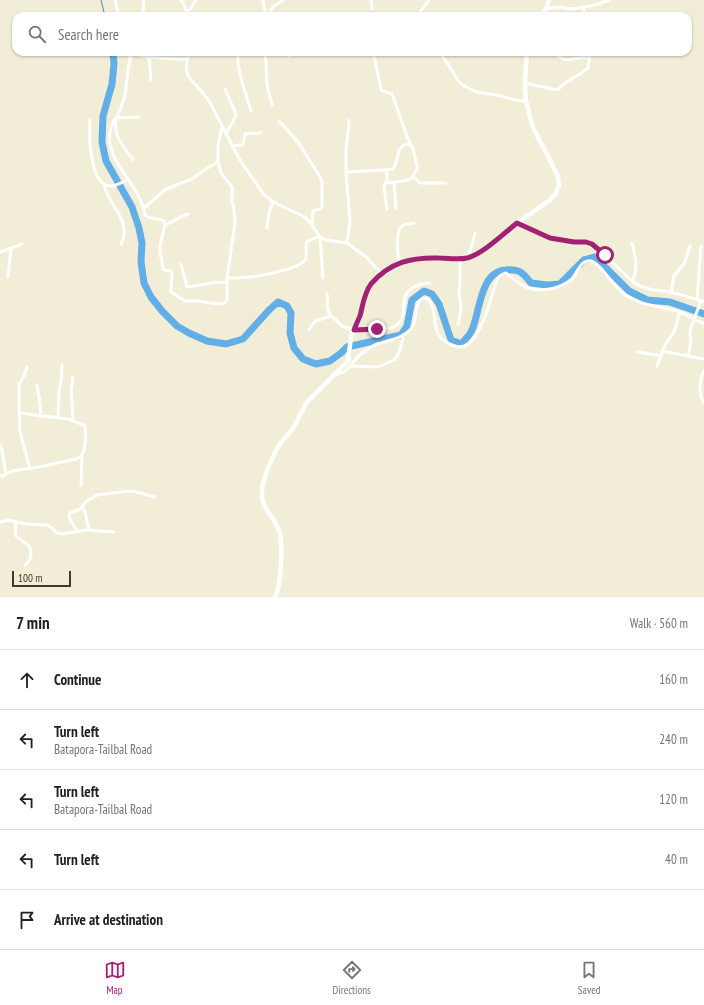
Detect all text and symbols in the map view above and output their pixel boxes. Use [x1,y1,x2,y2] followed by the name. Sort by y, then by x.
[12,12,692,56] search box
[26,23,48,45] icon: search
[58,25,119,44] text: Search here
[596,246,614,264] route start
[368,320,386,338] route end
[12,569,71,588] scale bar
[18,571,42,585] text: 100 m
[16,612,50,634] text: 7 min
[630,615,688,632] text: Walk · 560 m
[16,669,38,691] icon: ahead
[54,670,101,689] text: Continue
[659,671,688,688] text: 160 m
[54,722,99,741] text: Turn left
[16,729,38,751] icon: left
[659,731,688,748] text: 240 m
[54,741,152,758] text: Batapora-Tailbal Road
[54,782,99,801] text: Turn left
[16,789,38,811] icon: left
[659,791,688,808] text: 120 m
[54,801,152,818] text: Batapora-Tailbal Road
[16,849,38,871] icon: left
[54,850,99,869] text: Turn left
[665,851,688,868] text: 40 m
[16,909,38,931] icon: arrive
[54,910,163,929] text: Arrive at destination
[104,959,126,997] tab: Map
[333,959,371,997] tab: Directions
[578,959,600,997] tab: Saved

